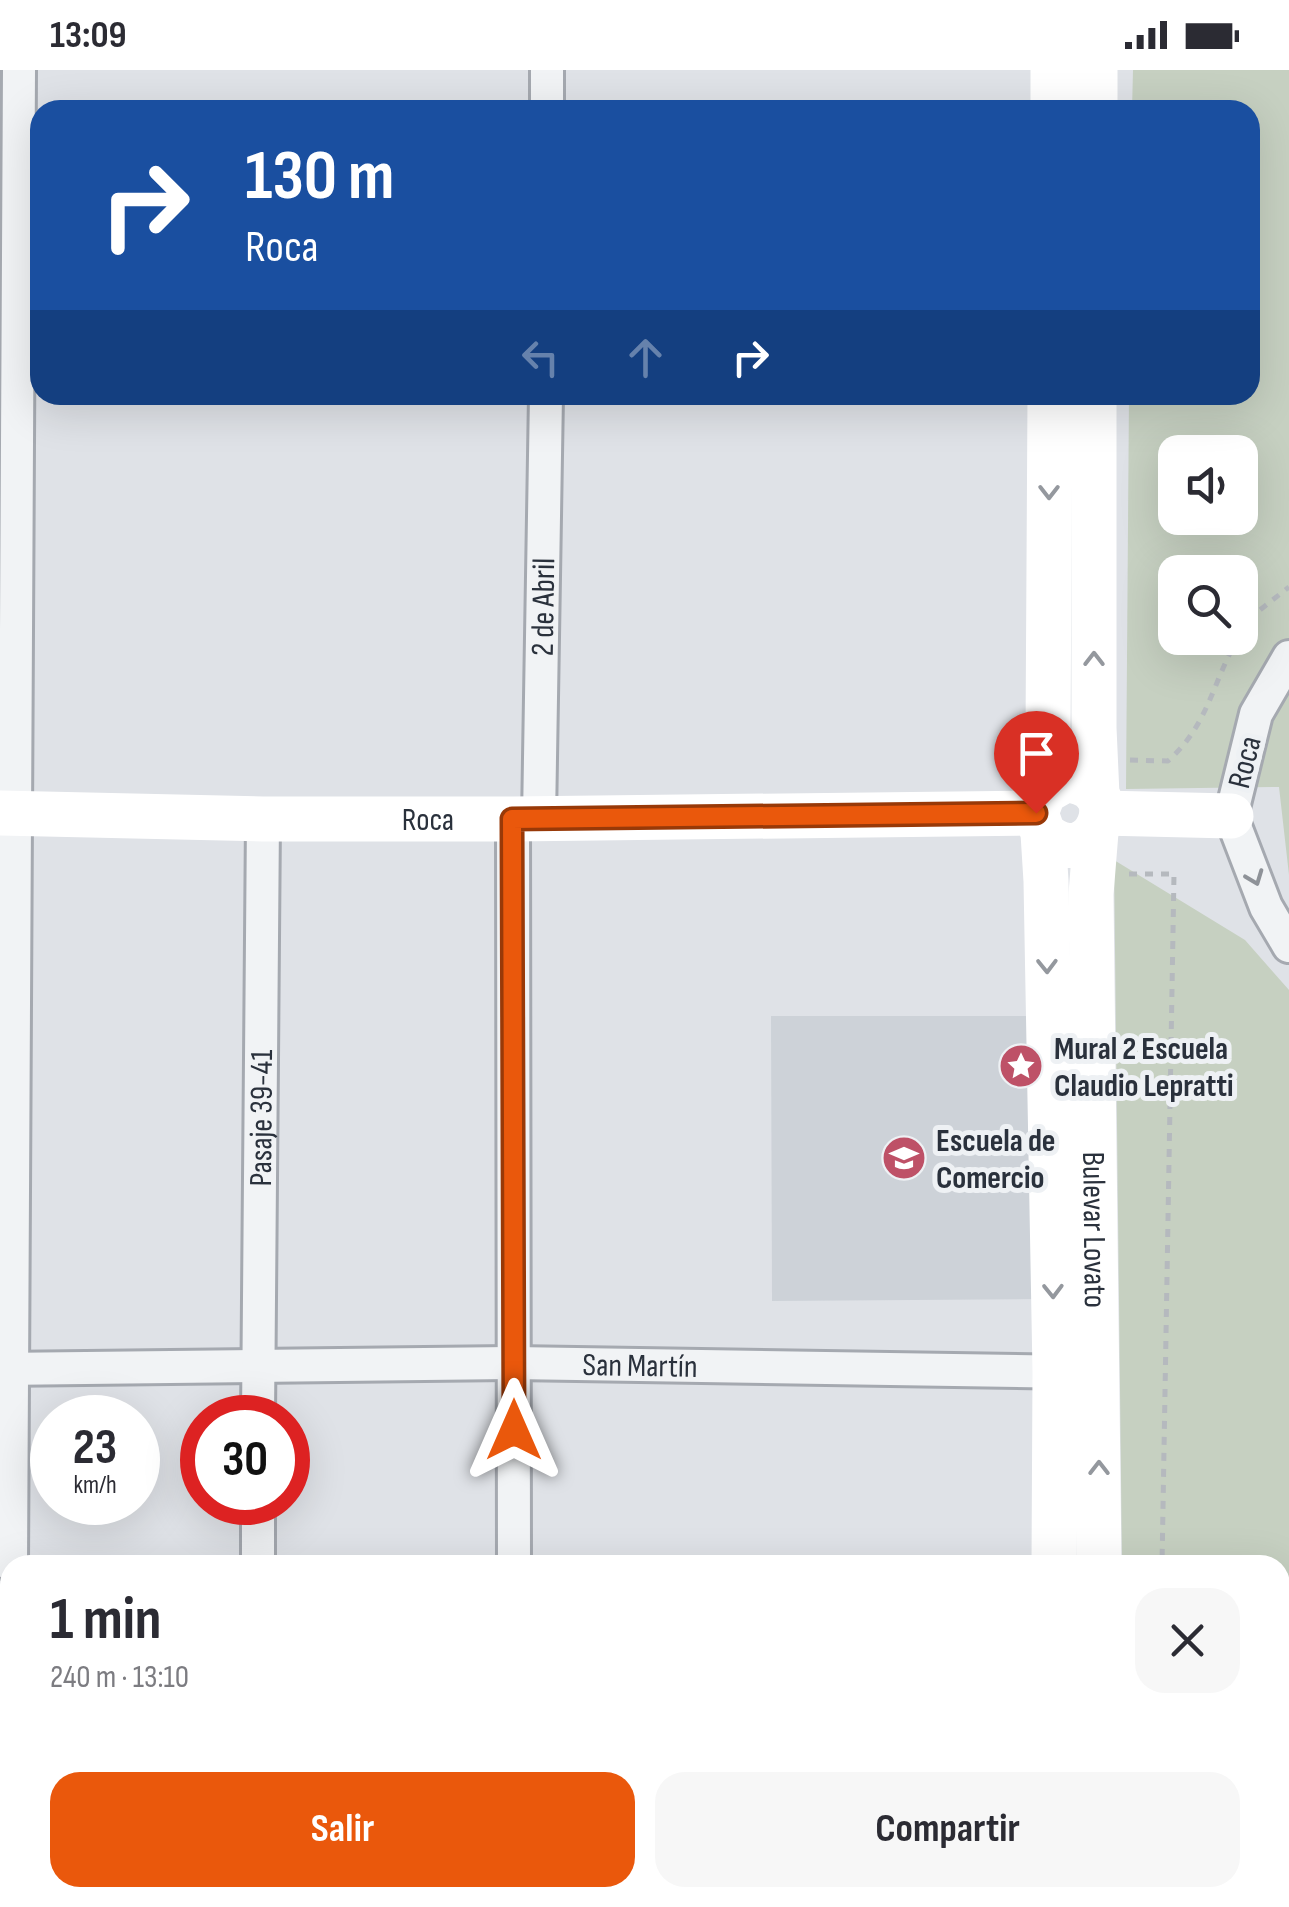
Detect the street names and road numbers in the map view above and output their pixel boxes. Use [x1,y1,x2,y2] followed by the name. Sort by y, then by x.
[524,558,564,656] street label: 2 de Abril
[1220,732,1271,792] street label: Roca
[402,801,454,840] street label: Roca
[242,1049,282,1187] street label: Pasaje 39-41
[1073,1151,1114,1308] street label: Bulevar Lovato
[582,1346,698,1387] street label: San Martín

